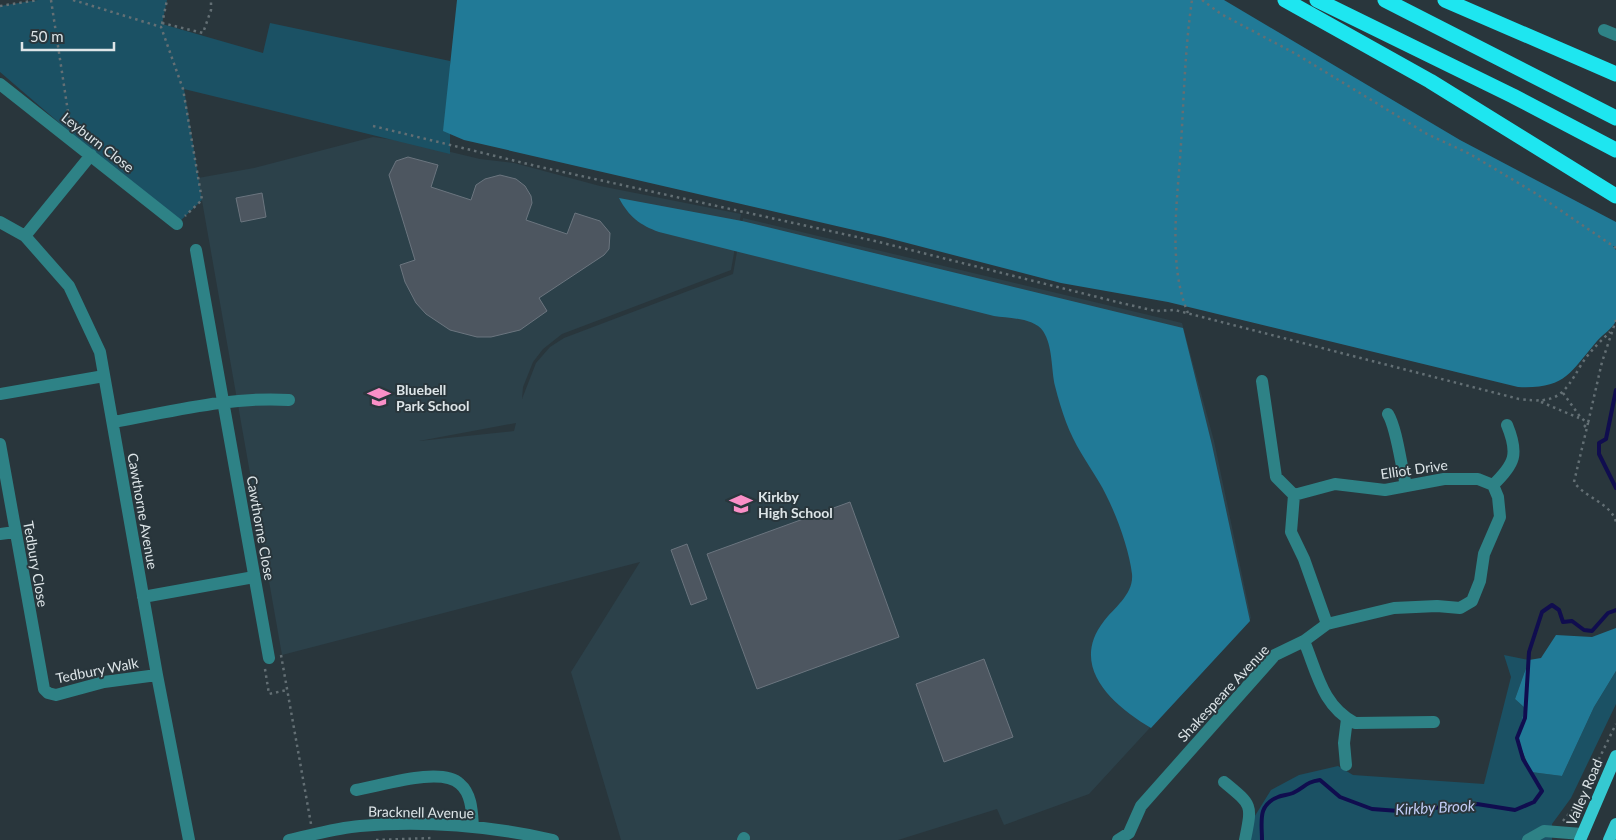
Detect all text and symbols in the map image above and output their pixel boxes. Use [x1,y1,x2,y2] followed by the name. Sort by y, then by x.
[22,20,115,52] scale bar
[30,27,64,45] text: 50 m
[58,108,138,176] street label: Leyburn Close
[396,381,470,414] place label: Bluebell Park School
[366,384,392,410] school or university icon: Bluebell Park School
[124,452,162,570] street label: Cawthorne Avenue
[1379,456,1449,482] street label: Elliot Drive
[243,474,279,582] street label: Cawthorne Close
[758,488,833,521] place label: Kirkby High School
[728,491,754,517] school or university icon: Kirkby High School
[20,520,52,608] street label: Tedbury Close
[1174,641,1272,745] street label: Shakespeare Avenue
[54,653,141,686] street label: Tedbury Walk
[1562,756,1606,828] street label: Valley Road
[1395,796,1476,818] water label: Kirkby Brook
[368,803,474,821] street label: Bracknell Avenue

